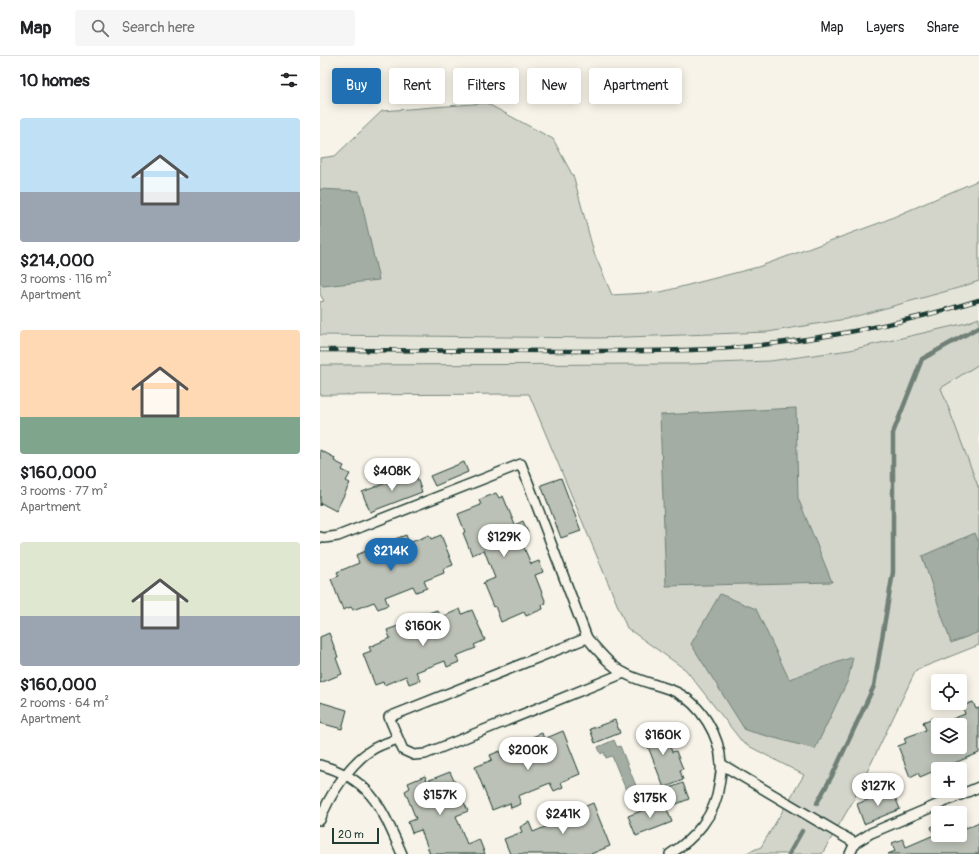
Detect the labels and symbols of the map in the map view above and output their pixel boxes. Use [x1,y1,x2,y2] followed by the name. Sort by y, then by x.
[364,458,420,492] pin: $408K
[476,524,532,558] pin: $129K
[363,538,419,572] pin: $214K
[395,613,451,647] pin: $160K
[635,722,691,756] pin: $160K
[500,737,556,771] pin: $200K
[850,773,906,807] pin: $127K
[412,782,468,816] pin: $157K
[622,785,678,819] pin: $175K
[535,801,591,835] pin: $241K
[332,826,379,845] scale bar

